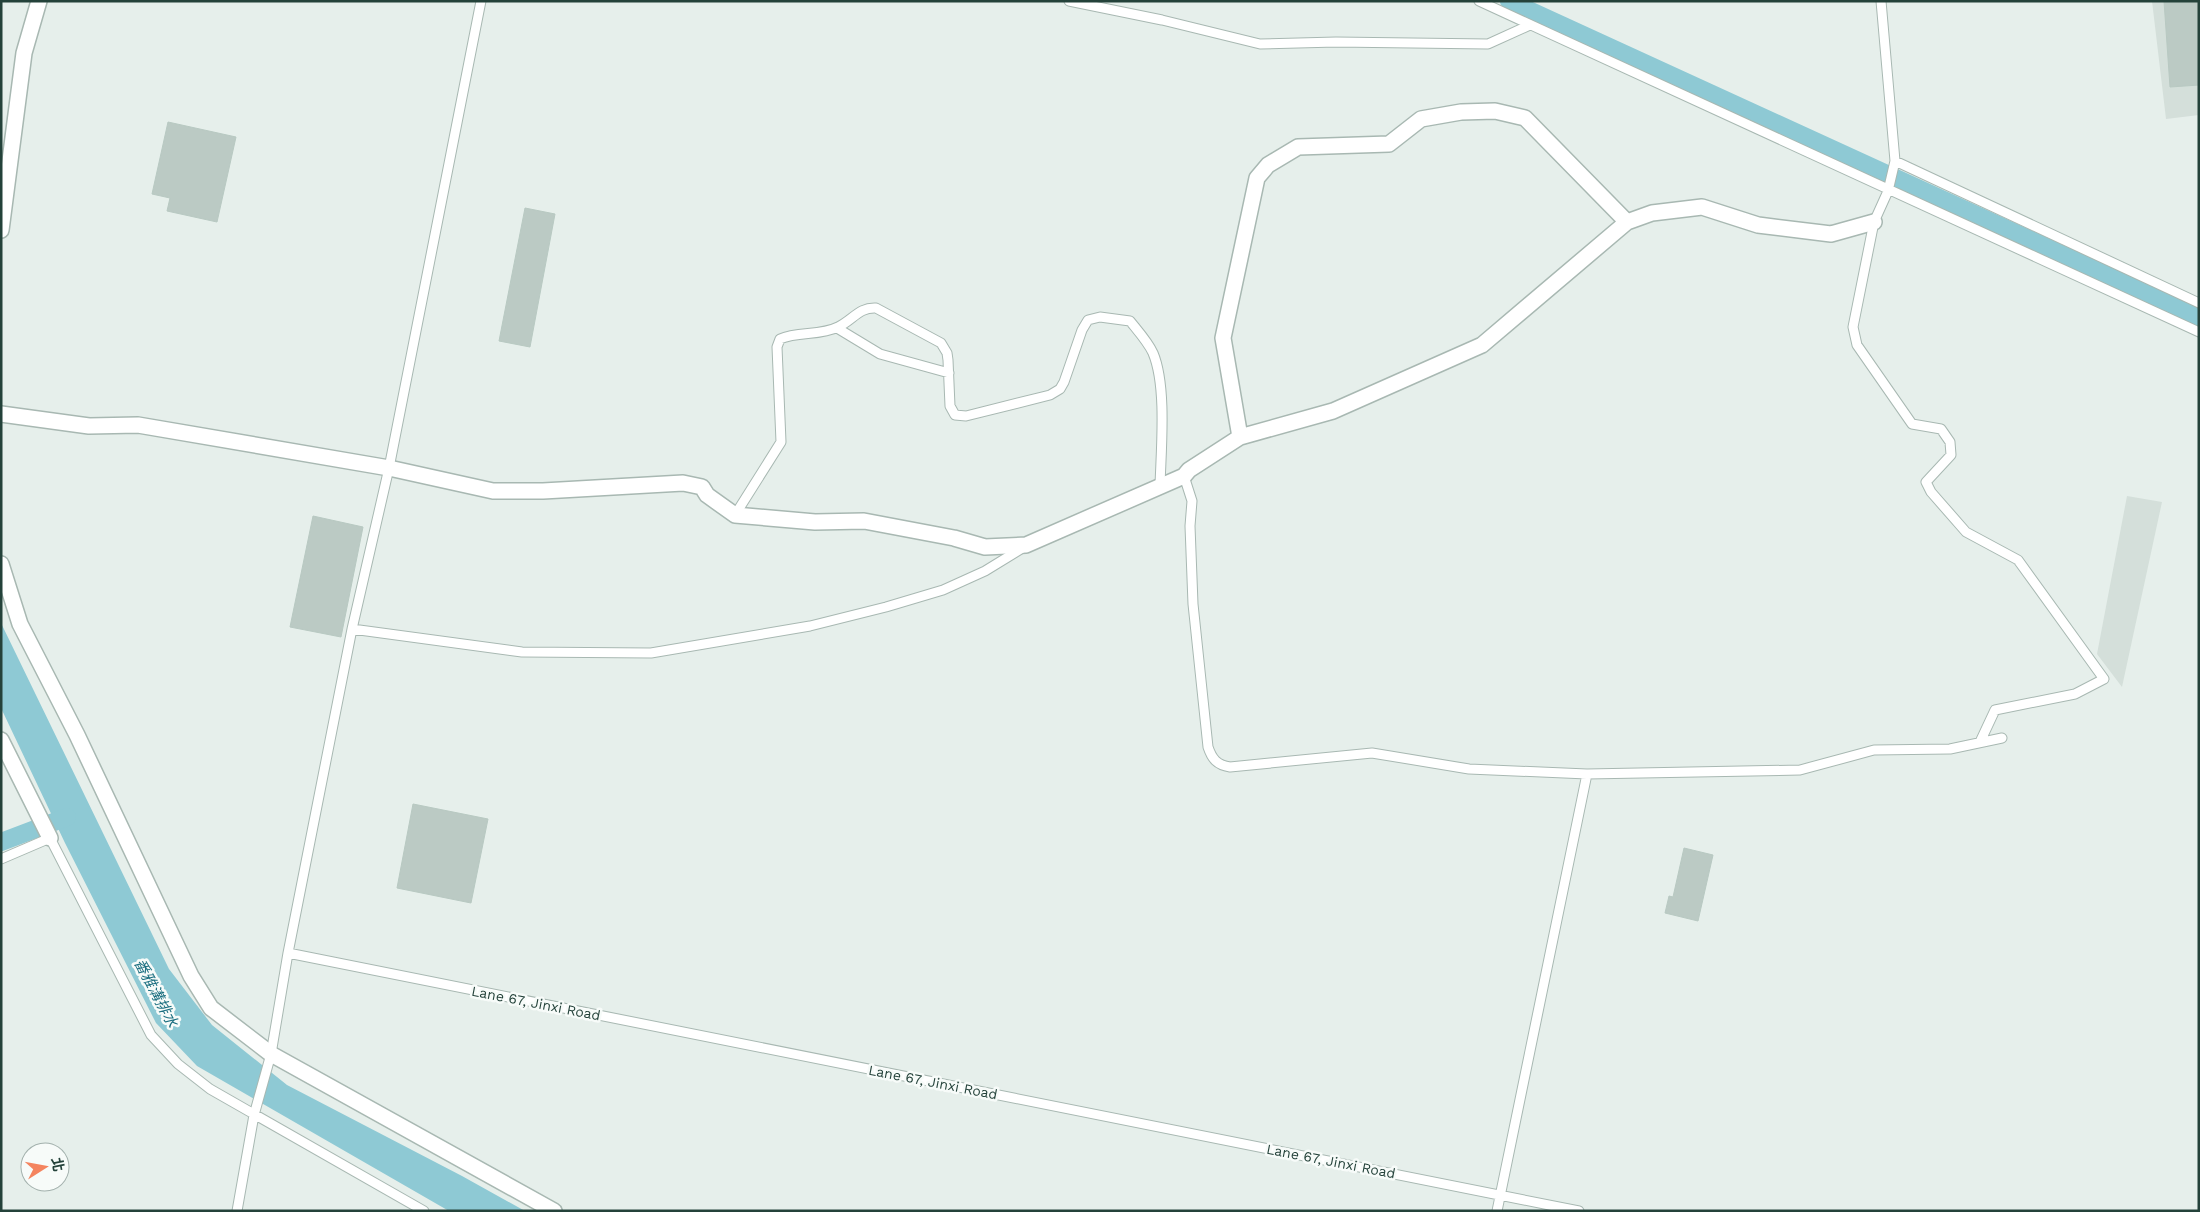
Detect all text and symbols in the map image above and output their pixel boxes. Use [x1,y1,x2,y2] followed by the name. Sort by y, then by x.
[130,956,182,1031] water label: 番雅溝排水
[470,983,602,1023] street label: Lane 67, Jinxi Road
[867,1062,999,1102] street label: Lane 67, Jinxi Road
[1265,1141,1397,1181] street label: Lane 67, Jinxi Road
[20,1142,70,1192] north arrow
[49,1156,67,1173] text: 北

